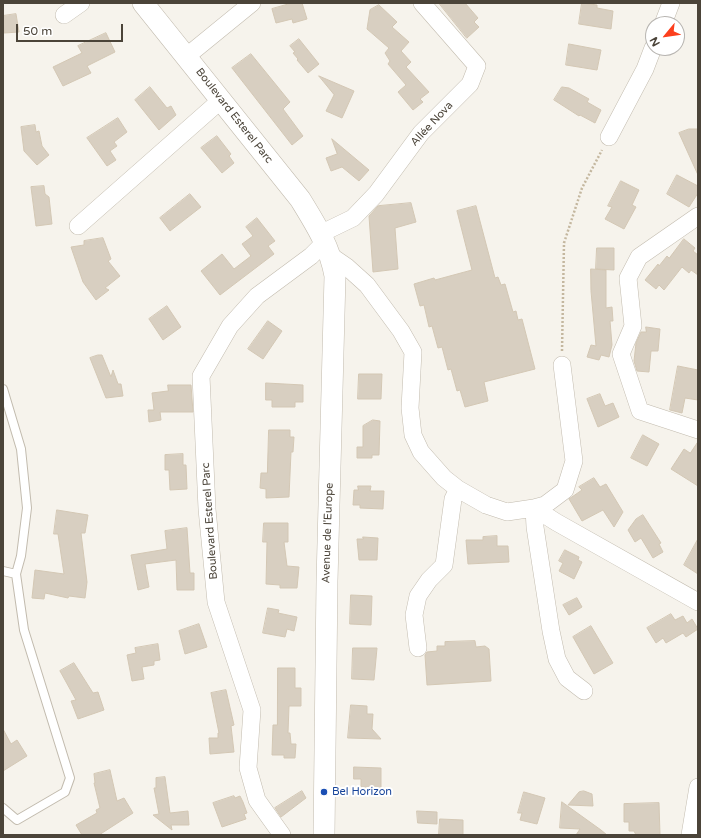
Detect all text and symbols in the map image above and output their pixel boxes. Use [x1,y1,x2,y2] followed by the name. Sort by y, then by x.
[18,16,125,42] scale bar
[645,16,685,56] north arrow
[23,24,52,38] text: 50 m
[647,35,663,49] text: N
[193,66,275,166] street label: Boulevard Esterel Parc
[408,99,456,149] street label: Allée Nova
[199,462,221,580] street label: Boulevard Esterel Parc
[320,482,336,584] street label: Avenue de l'Europe
[332,785,392,799] place label: Bel Horizon
[319,787,329,797] marker: Bel Horizon

